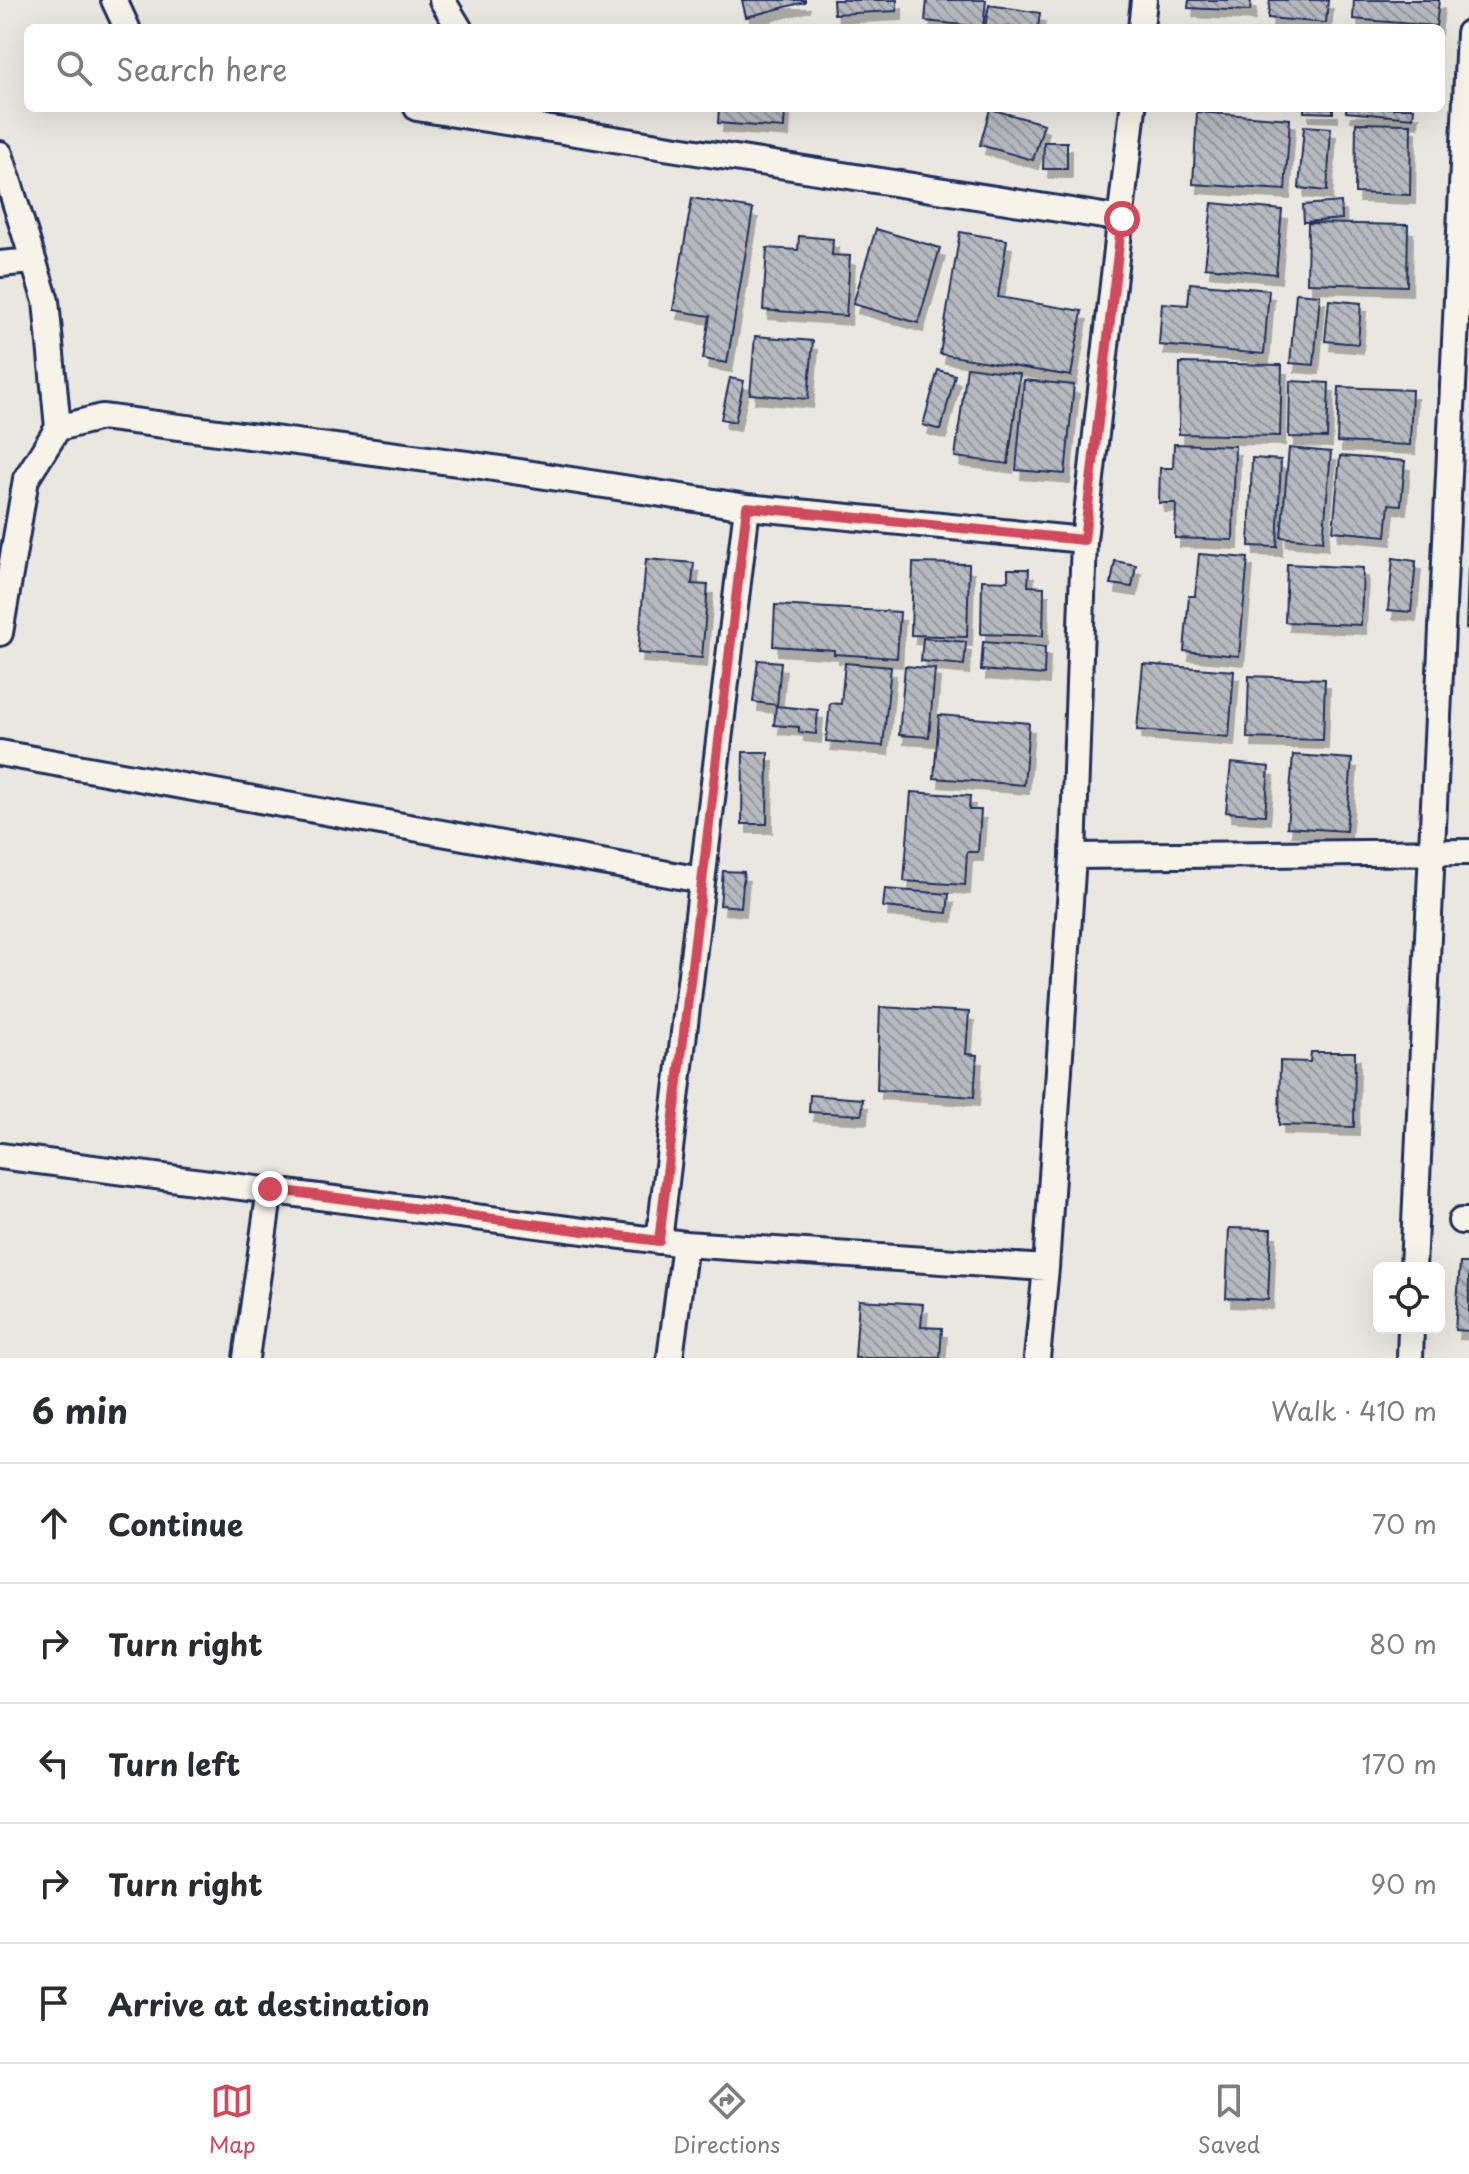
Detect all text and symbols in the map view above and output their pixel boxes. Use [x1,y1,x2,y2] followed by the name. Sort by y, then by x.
[24,24,1445,112] search box
[52,46,96,90] icon: search
[116,46,288,91] text: Search here
[1104,201,1140,237] route start
[252,1171,288,1207] route end
[1373,1262,1445,1334] map controls
[1373,1262,1445,1334] button: locate
[32,1384,128,1436] text: 6 min
[1271,1391,1437,1430] text: Walk · 410 m
[32,1501,76,1545] icon: ahead
[108,1501,243,1546] text: Continue
[1372,1504,1437,1543] text: 70 m
[32,1621,76,1665] icon: right
[108,1621,263,1666] text: Turn right
[1369,1624,1437,1663] text: 80 m
[32,1741,76,1785] icon: left
[108,1741,240,1786] text: Turn left
[1362,1744,1437,1783] text: 170 m
[32,1861,76,1905] icon: right
[108,1861,263,1906] text: Turn right
[1370,1864,1437,1903] text: 90 m
[32,1981,76,2025] icon: arrive
[108,1981,430,2026] text: Arrive at destination
[209,2079,256,2160] tab: Map
[673,2079,780,2160] tab: Directions
[1198,2079,1260,2160] tab: Saved

